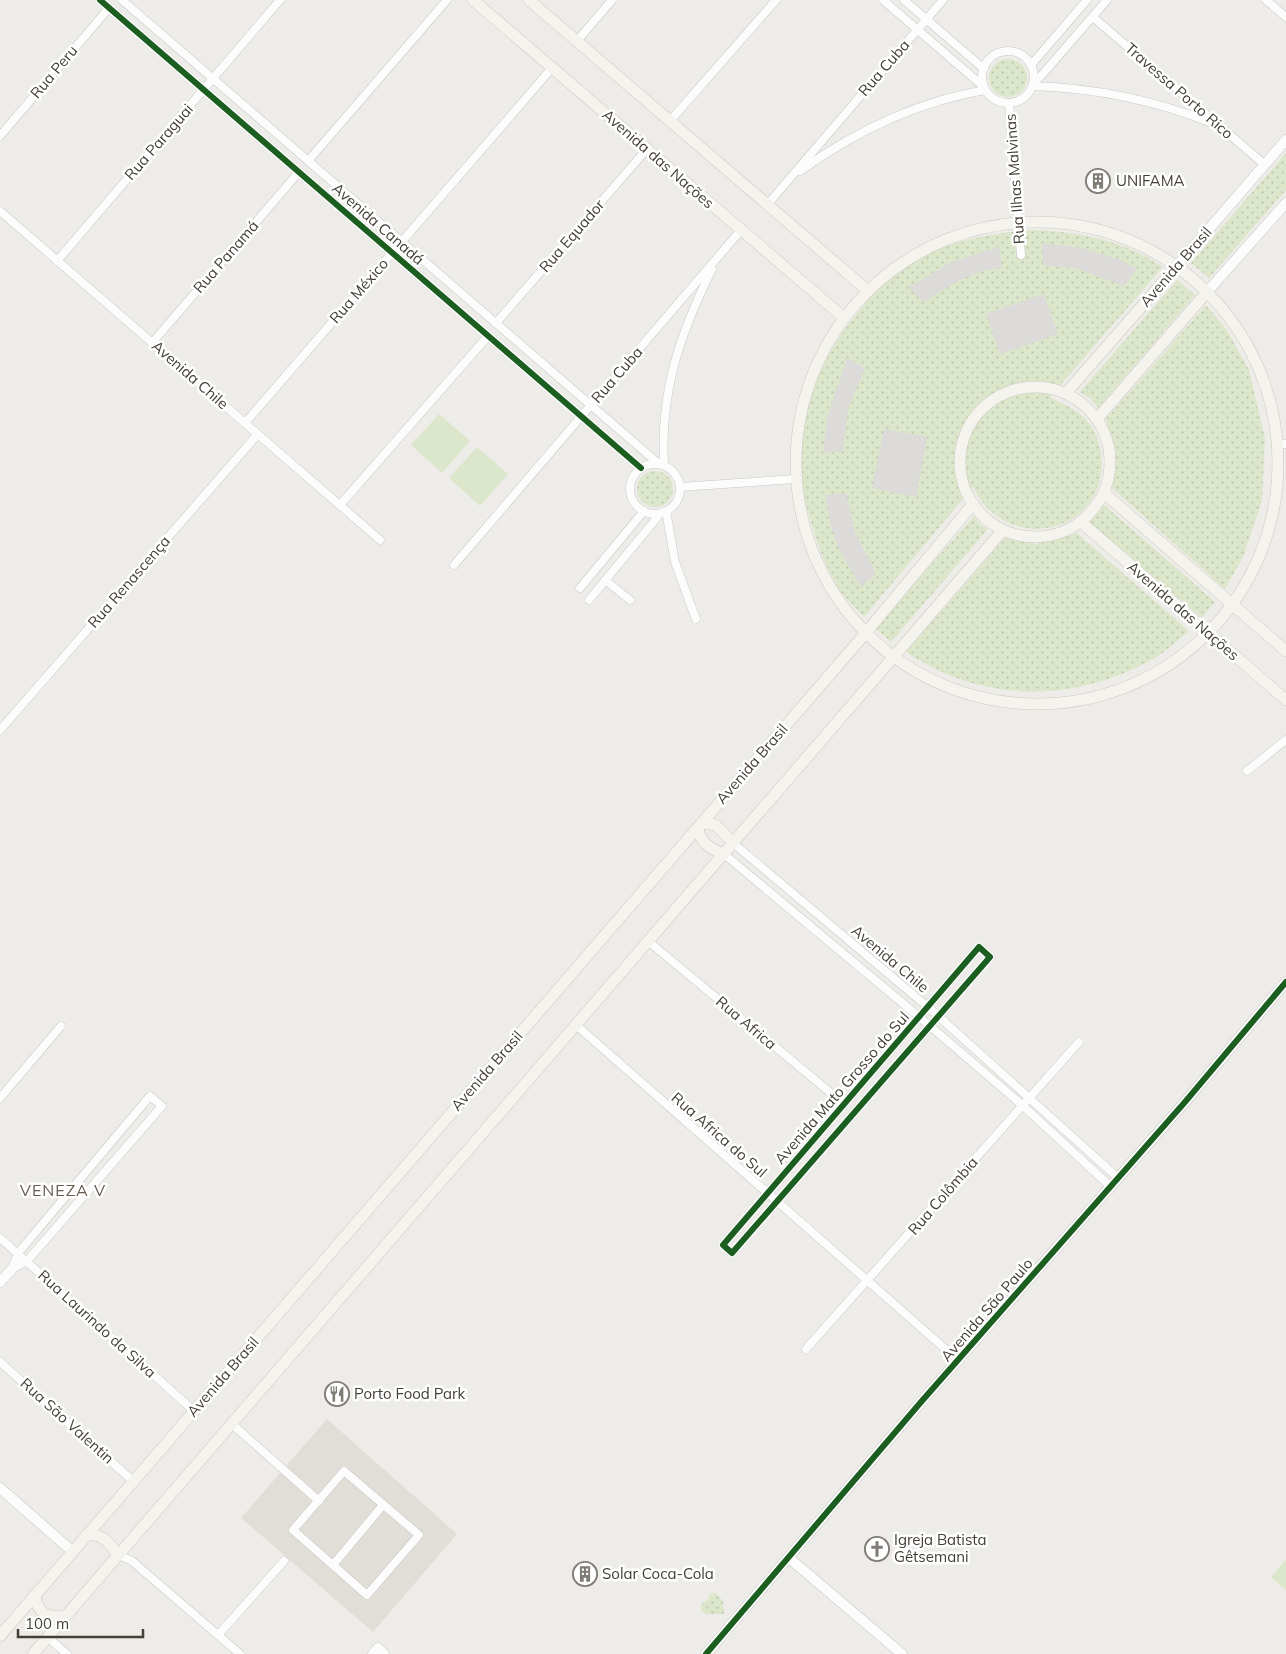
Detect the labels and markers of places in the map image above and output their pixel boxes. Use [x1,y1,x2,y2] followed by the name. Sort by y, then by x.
[1085,168,1111,194] building icon: UNIFAMA
[1116,171,1185,190] place label: UNIFAMA
[324,1381,350,1407] restaurant icon: Porto Food Park
[354,1384,466,1403] place label: Porto Food Park
[894,1530,987,1566] place label: Igreja Batista Gêtsemani
[864,1536,890,1562] church icon: Igreja Batista Gêtsemani
[572,1561,598,1587] building icon: Solar Coca-Cola
[602,1564,714,1583] place label: Solar Coca-Cola

